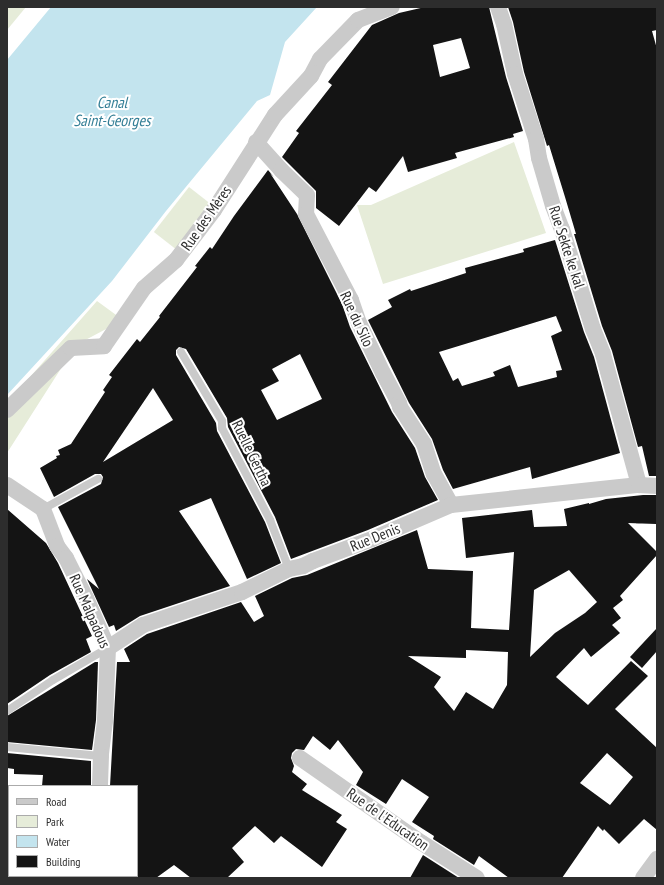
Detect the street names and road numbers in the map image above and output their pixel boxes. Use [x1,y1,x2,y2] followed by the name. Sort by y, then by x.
[177,182,235,254] street label: Rue des Mères
[545,204,589,290] street label: Rue Sekte ke kal
[336,288,378,350] street label: Rue du Silo
[228,417,276,489] street label: Ruelle Gertha
[347,519,403,555] street label: Rue Denis
[66,571,114,651] street label: Rue Malpadous
[343,784,433,854] street label: Rue de l'Education

